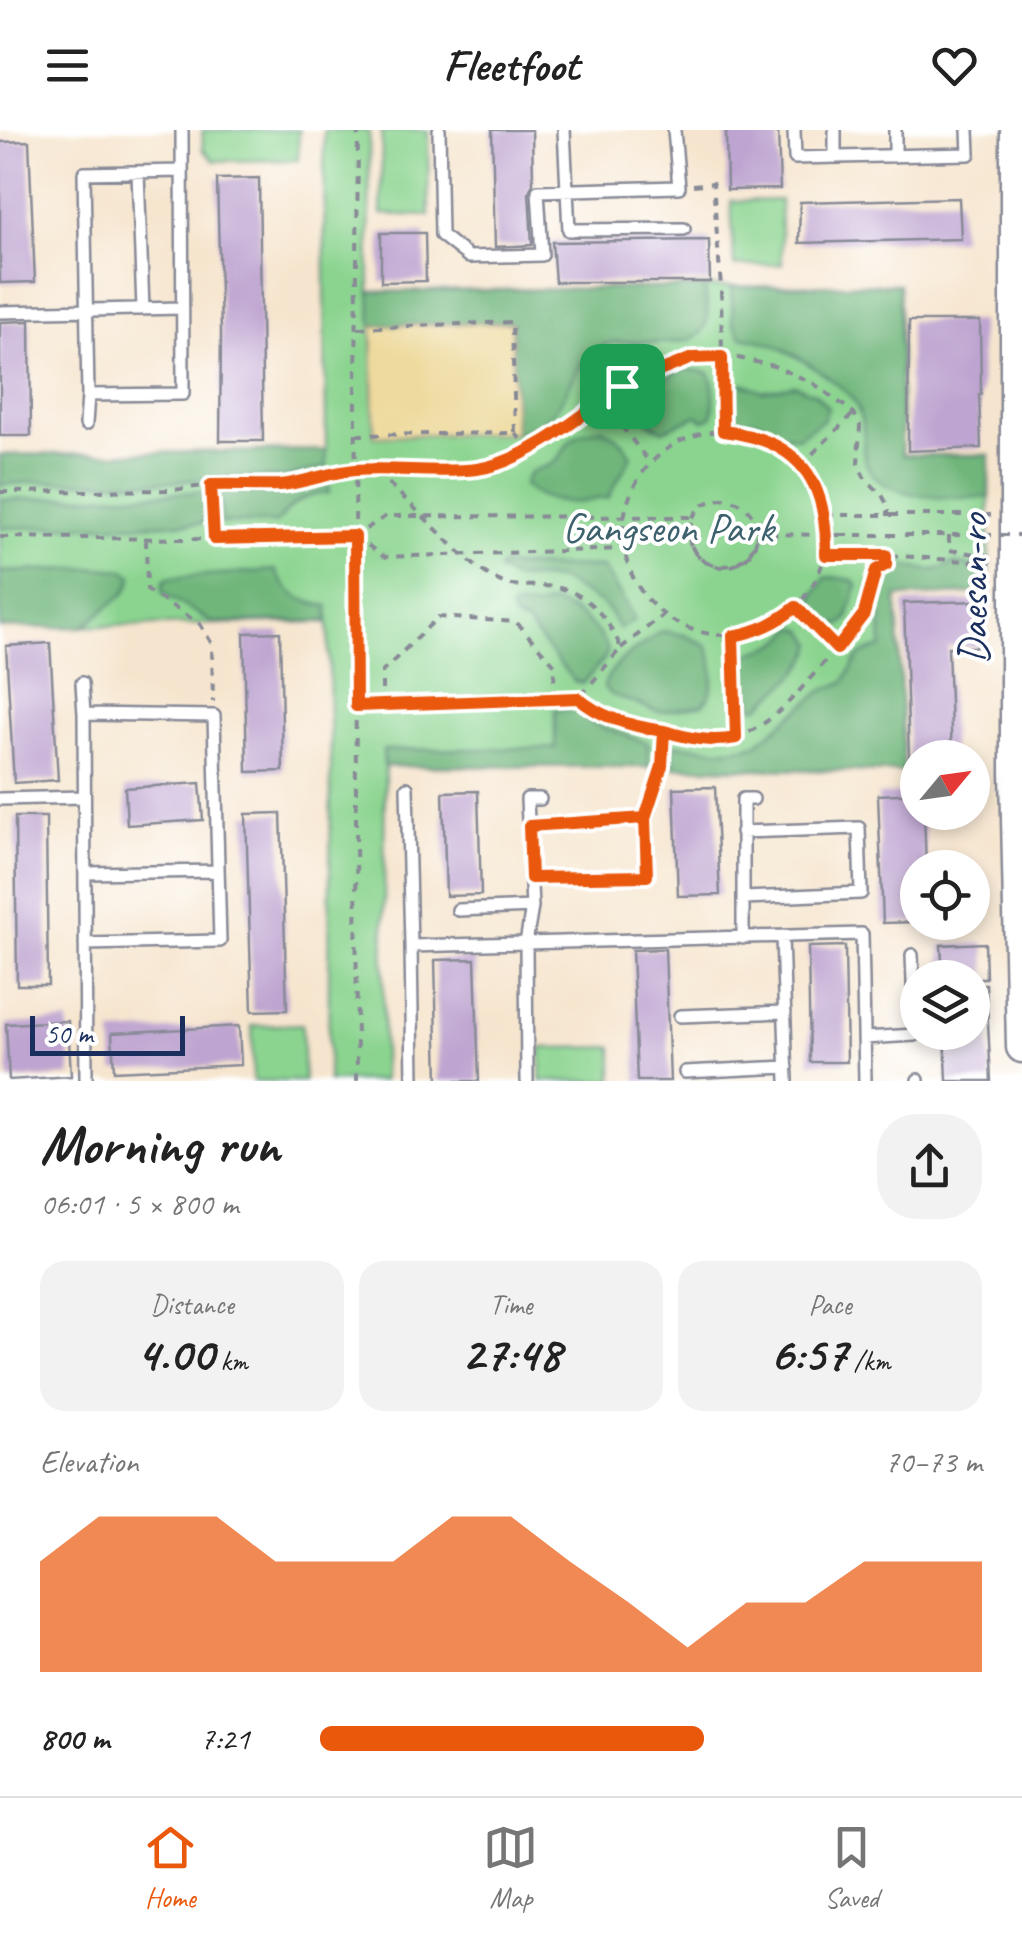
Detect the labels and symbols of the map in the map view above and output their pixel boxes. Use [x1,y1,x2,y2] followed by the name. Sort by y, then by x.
[580,344,665,429] pin
[562,502,776,555] park label: Gangseon Park
[947,512,1000,664] street label: Daesan-ro
[900,740,990,830] north arrow
[30,1011,185,1056] scale bar

